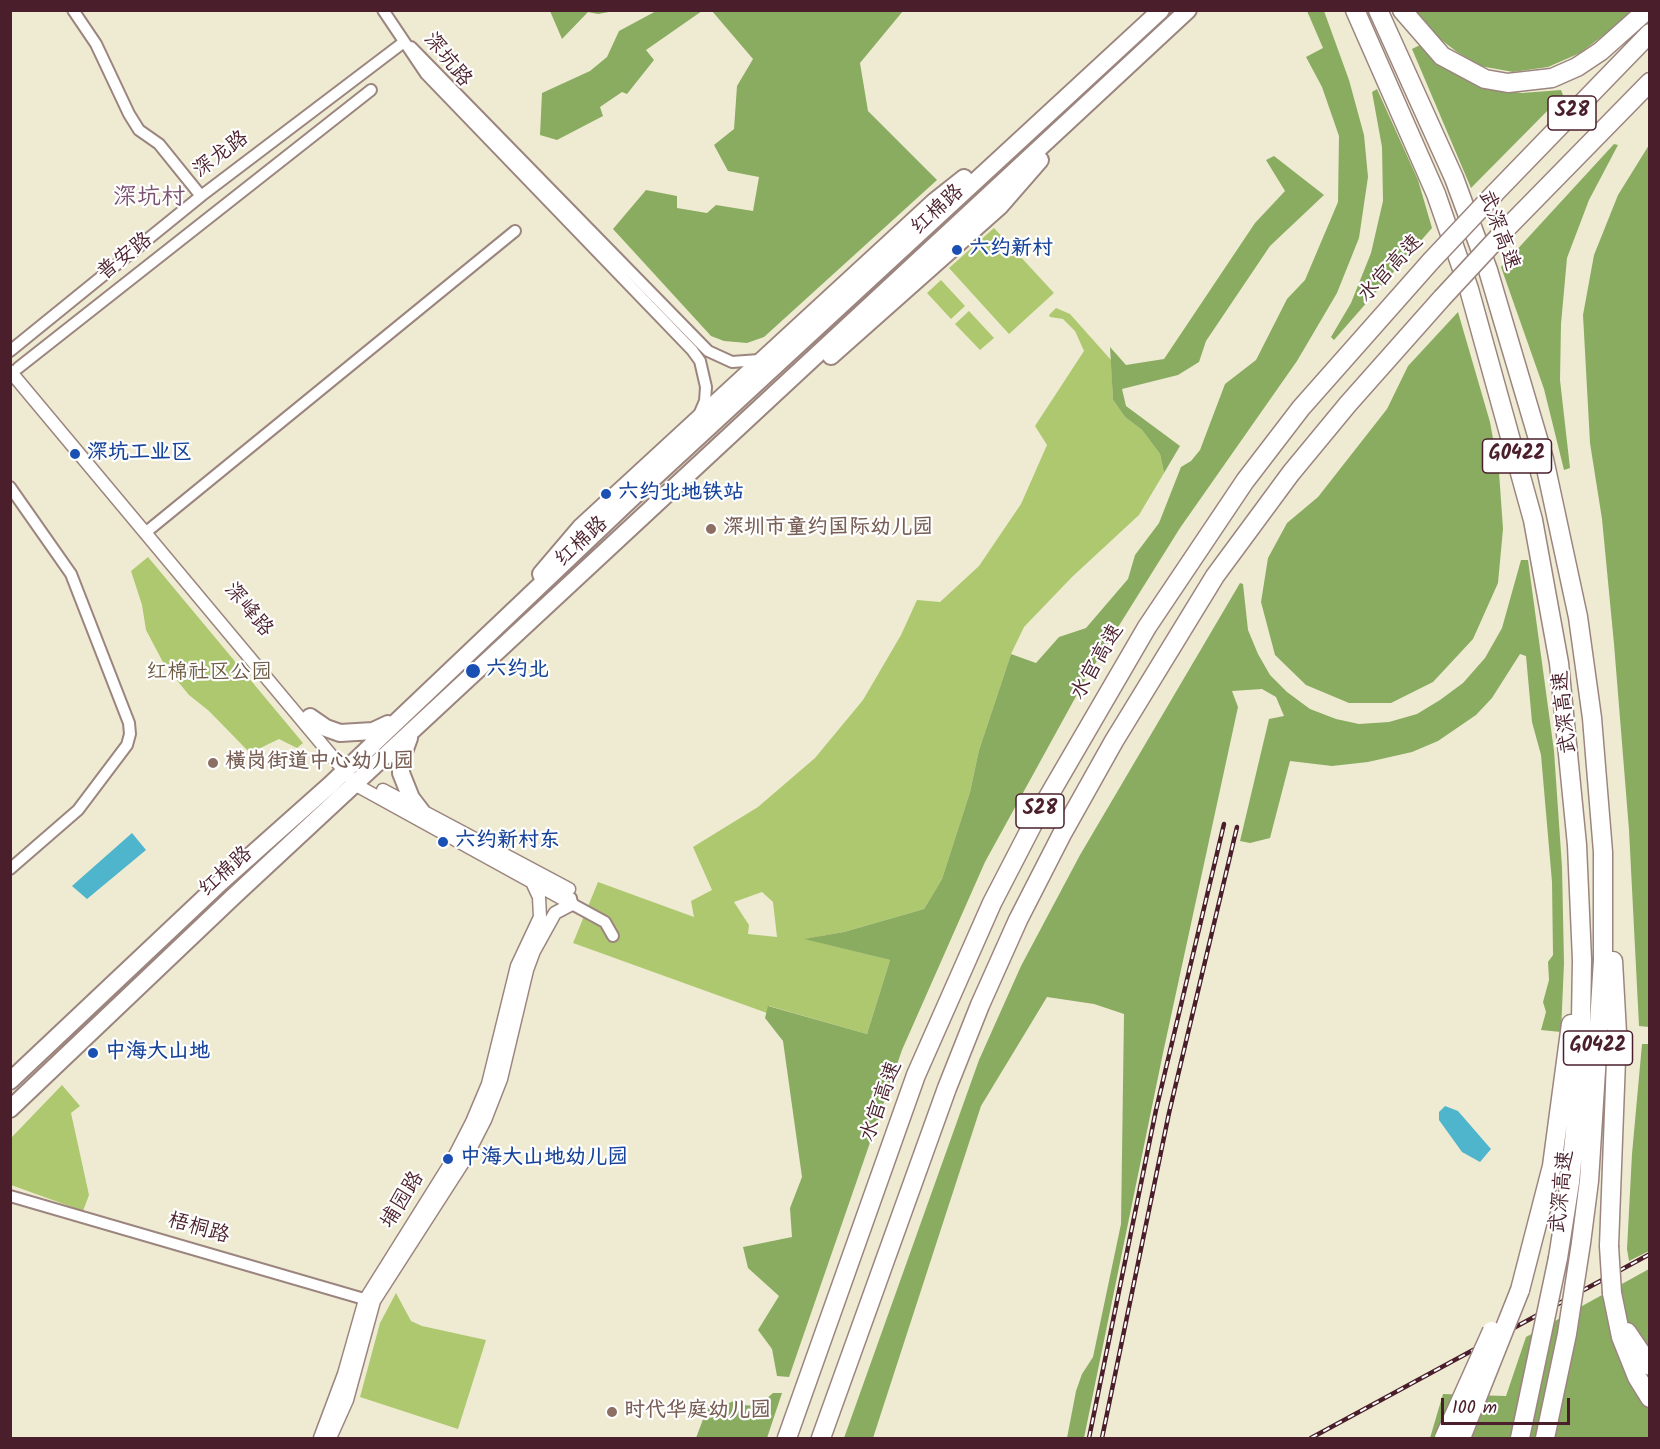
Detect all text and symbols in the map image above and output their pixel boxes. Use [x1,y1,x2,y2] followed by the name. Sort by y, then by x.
[416,29,476,93] street label: 深坑路
[1548,96,1596,130] road number: S28
[189,127,255,185] street label: 深龙路
[907,180,971,242] street label: 红棉路
[113,186,185,214] district label: 深坑村
[1471,187,1523,275] street label: 武深高速
[93,229,159,287] street label: 普安路
[1354,231,1430,309] street label: 水官高速
[969,237,1053,263] place label: 六约新村
[950,243,964,257] marker: 六约新村
[1482,439,1552,473] road number: G0422
[87,441,192,467] place label: 深坑工业区
[68,447,82,461] marker: 深坑工业区
[618,481,744,507] place label: 六约北地铁站
[599,487,613,501] marker: 六约北地铁站
[551,512,615,574] street label: 红棉路
[723,516,933,542] place label: 深圳市童约国际幼儿园
[704,522,718,536] marker: 深圳市童约国际幼儿园
[217,579,277,643] street label: 深峰路
[1067,620,1131,706] street label: 水官高速
[486,658,549,684] place label: 六约北
[146,661,272,687] park label: 红棉社区公园
[464,662,482,680] marker: 六约北
[1550,669,1584,755] street label: 武深高速
[225,750,414,776] place label: 横岗街道中心幼儿园
[206,756,220,770] marker: 横岗街道中心幼儿园
[1016,794,1064,828] road number: S28
[455,829,560,855] place label: 六约新村东
[436,835,450,849] marker: 六约新村东
[195,843,259,903] street label: 红棉路
[1564,1031,1632,1065] road number: G0422
[105,1040,210,1066] place label: 中海大山地
[86,1046,100,1060] marker: 中海大山地
[857,1058,909,1146] street label: 水官高速
[460,1146,628,1172] place label: 中海大山地幼儿园
[1547,1149,1581,1235] street label: 武深高速
[441,1152,455,1166] marker: 中海大山地幼儿园
[377,1168,431,1234] street label: 埔园路
[164,1209,232,1251] street label: 梧桐路
[1444,1386,1573,1424] scale bar
[1452,1394,1497,1423] text: 100 m
[624,1399,771,1425] place label: 时代华庭幼儿园
[605,1405,619,1419] marker: 时代华庭幼儿园

